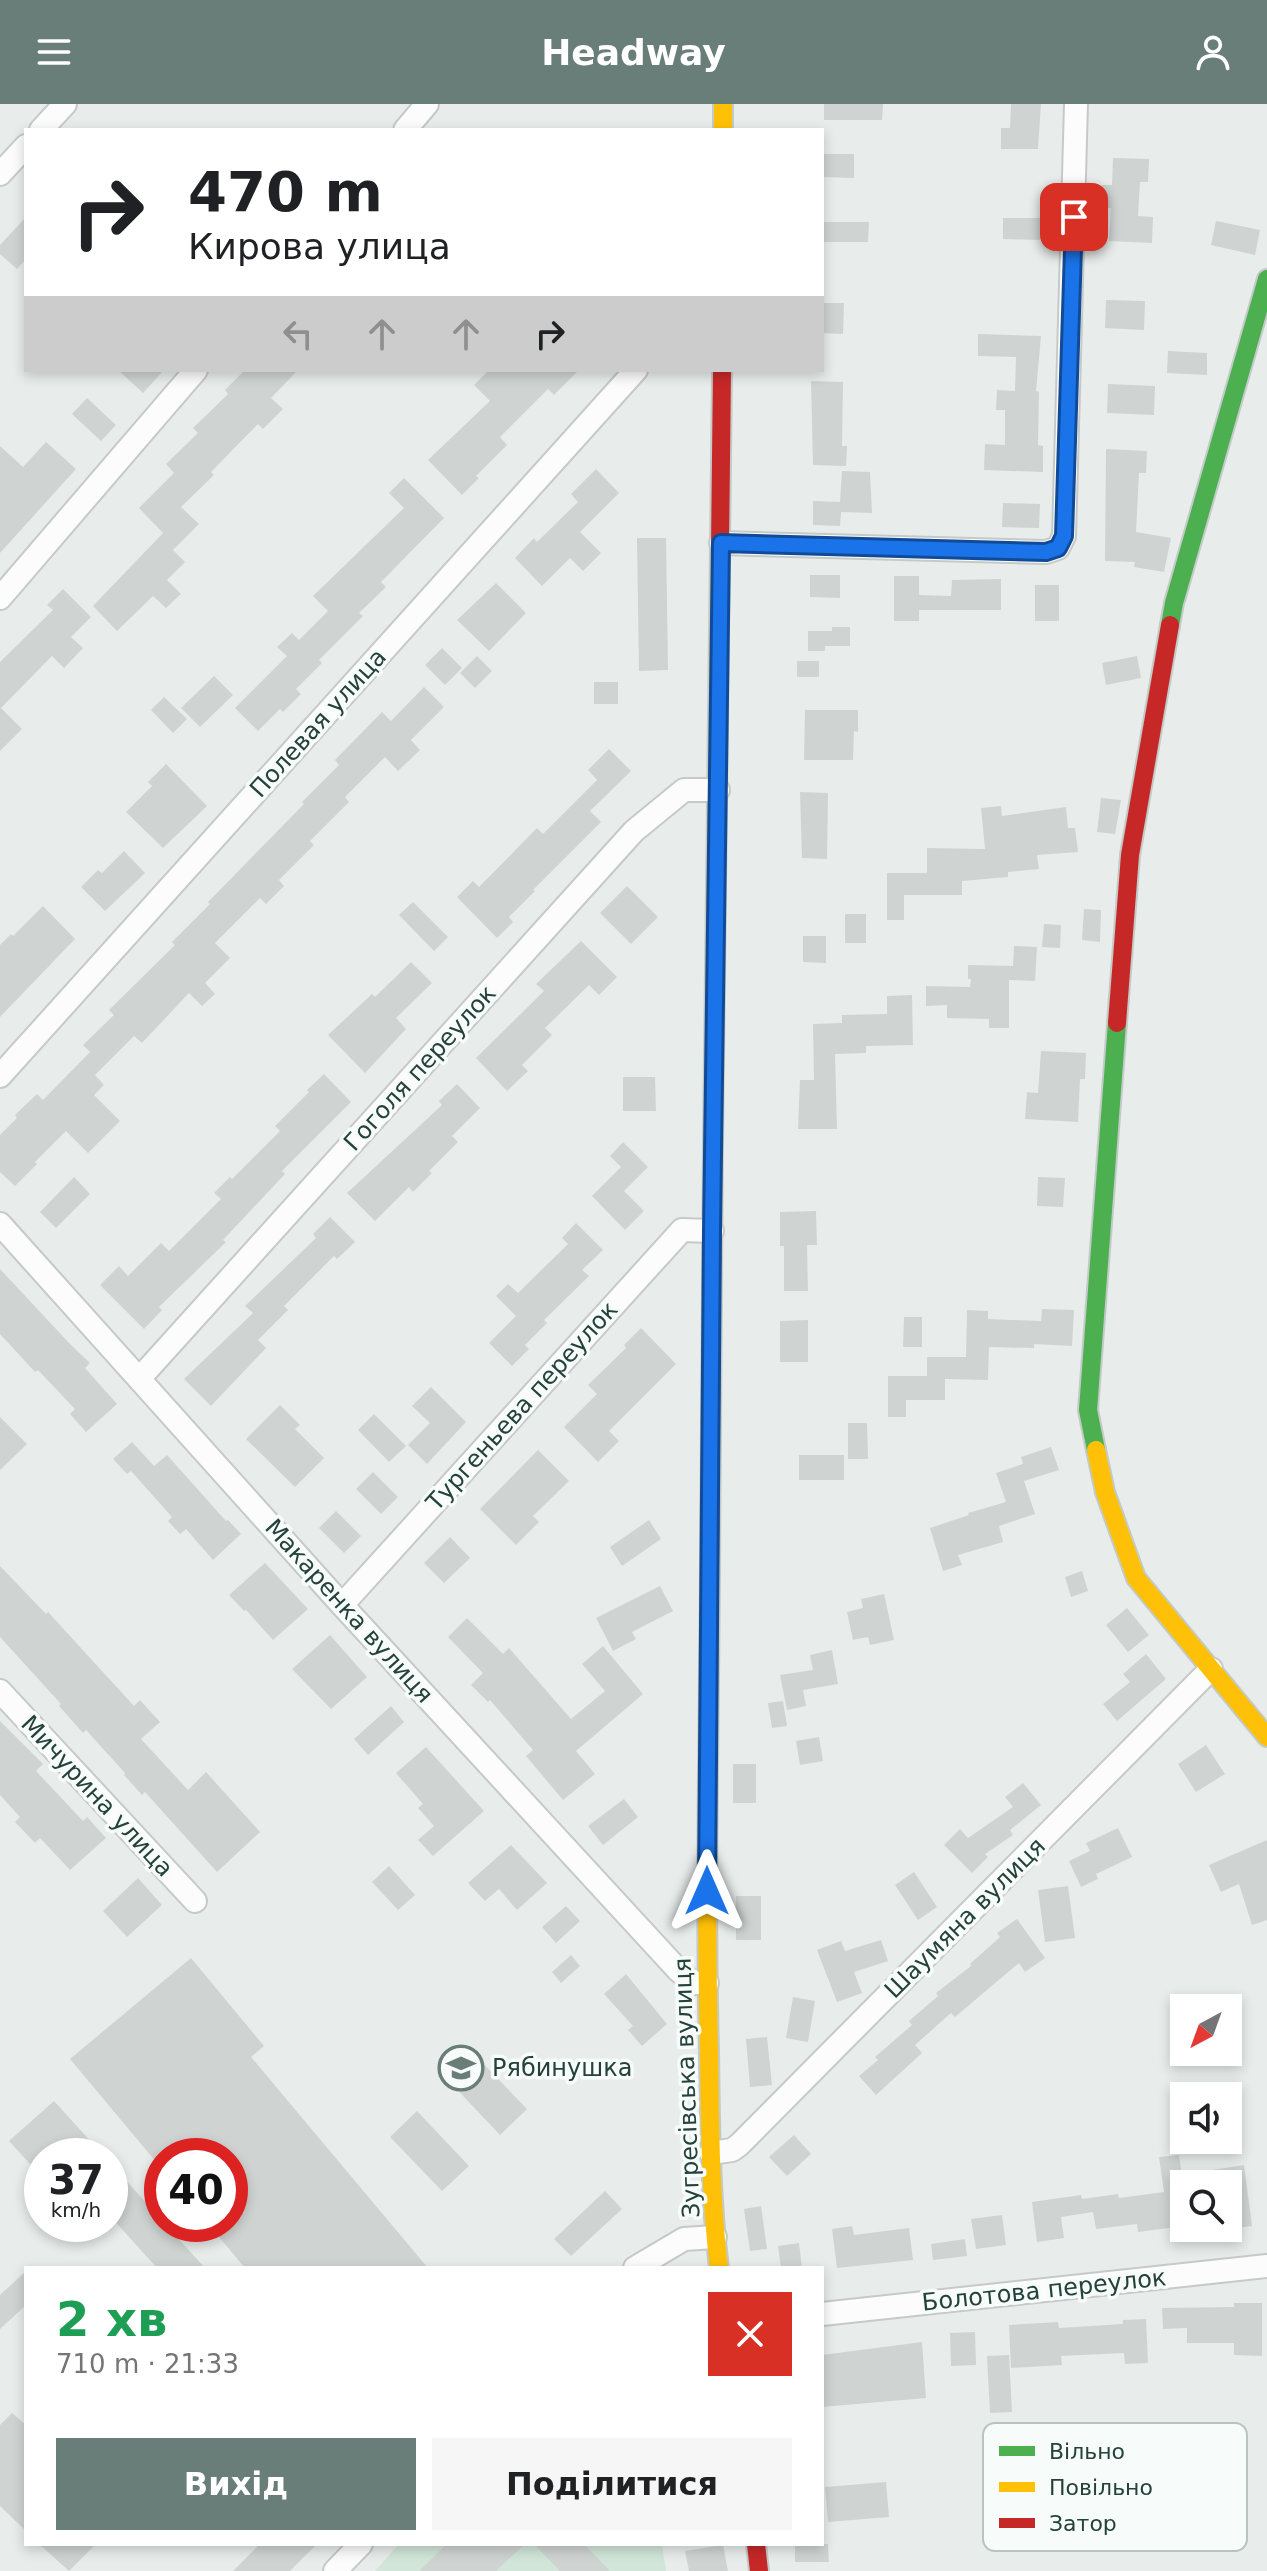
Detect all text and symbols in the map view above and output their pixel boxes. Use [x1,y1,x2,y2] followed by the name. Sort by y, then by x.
[32,30,76,74] icon: menu
[1191,30,1235,74] icon: person
[541,32,726,73] text: Headway
[188,159,383,224] text: 470 m
[56,160,160,264] icon: right
[1040,183,1108,251] pin
[1052,195,1096,239] icon: arrive
[188,226,451,267] text: Кирова улица
[276,312,320,356] icon: left
[360,312,404,356] icon: ahead
[444,312,488,356] icon: ahead
[528,312,572,356] icon: right
[244,643,392,803] street label: Полевая улица
[338,979,502,1157] street label: Гоголя переулок
[420,1296,623,1517] street label: Тургеньева переулок
[259,1513,439,1709] street label: Макаренка вулиця
[15,1710,179,1882] street label: Мичурина улица
[879,1832,1051,2004] street label: Шаумяна вулиця
[665,1849,749,1933] position arrow
[668,1957,706,2219] street label: Зугресівська вулиця
[1170,1994,1242,2066] north arrow
[1170,1994,1242,2242] map controls
[437,2044,485,2092] school or university icon: Рябинушка
[492,2054,632,2082] place label: Рябинушка
[1170,2082,1242,2154] button: sound
[144,2138,248,2242] speed limit sign: 40
[48,2157,104,2203] text: 37
[1170,2170,1242,2242] button: search
[51,2198,101,2222] text: km/h
[920,2263,1168,2317] street label: Болотова переулок
[56,2291,167,2347] text: 2 хв
[708,2292,792,2376] button: close
[56,2349,239,2379] text: 710 m · 21:33
[983,2423,1247,2551] legend
[56,2438,416,2530] button: Вихід
[432,2438,792,2530] button: Поділитися
[1049,2439,1125,2464] text: Вільно
[1049,2475,1153,2500] text: Повільно
[1049,2511,1117,2536] text: Затор

